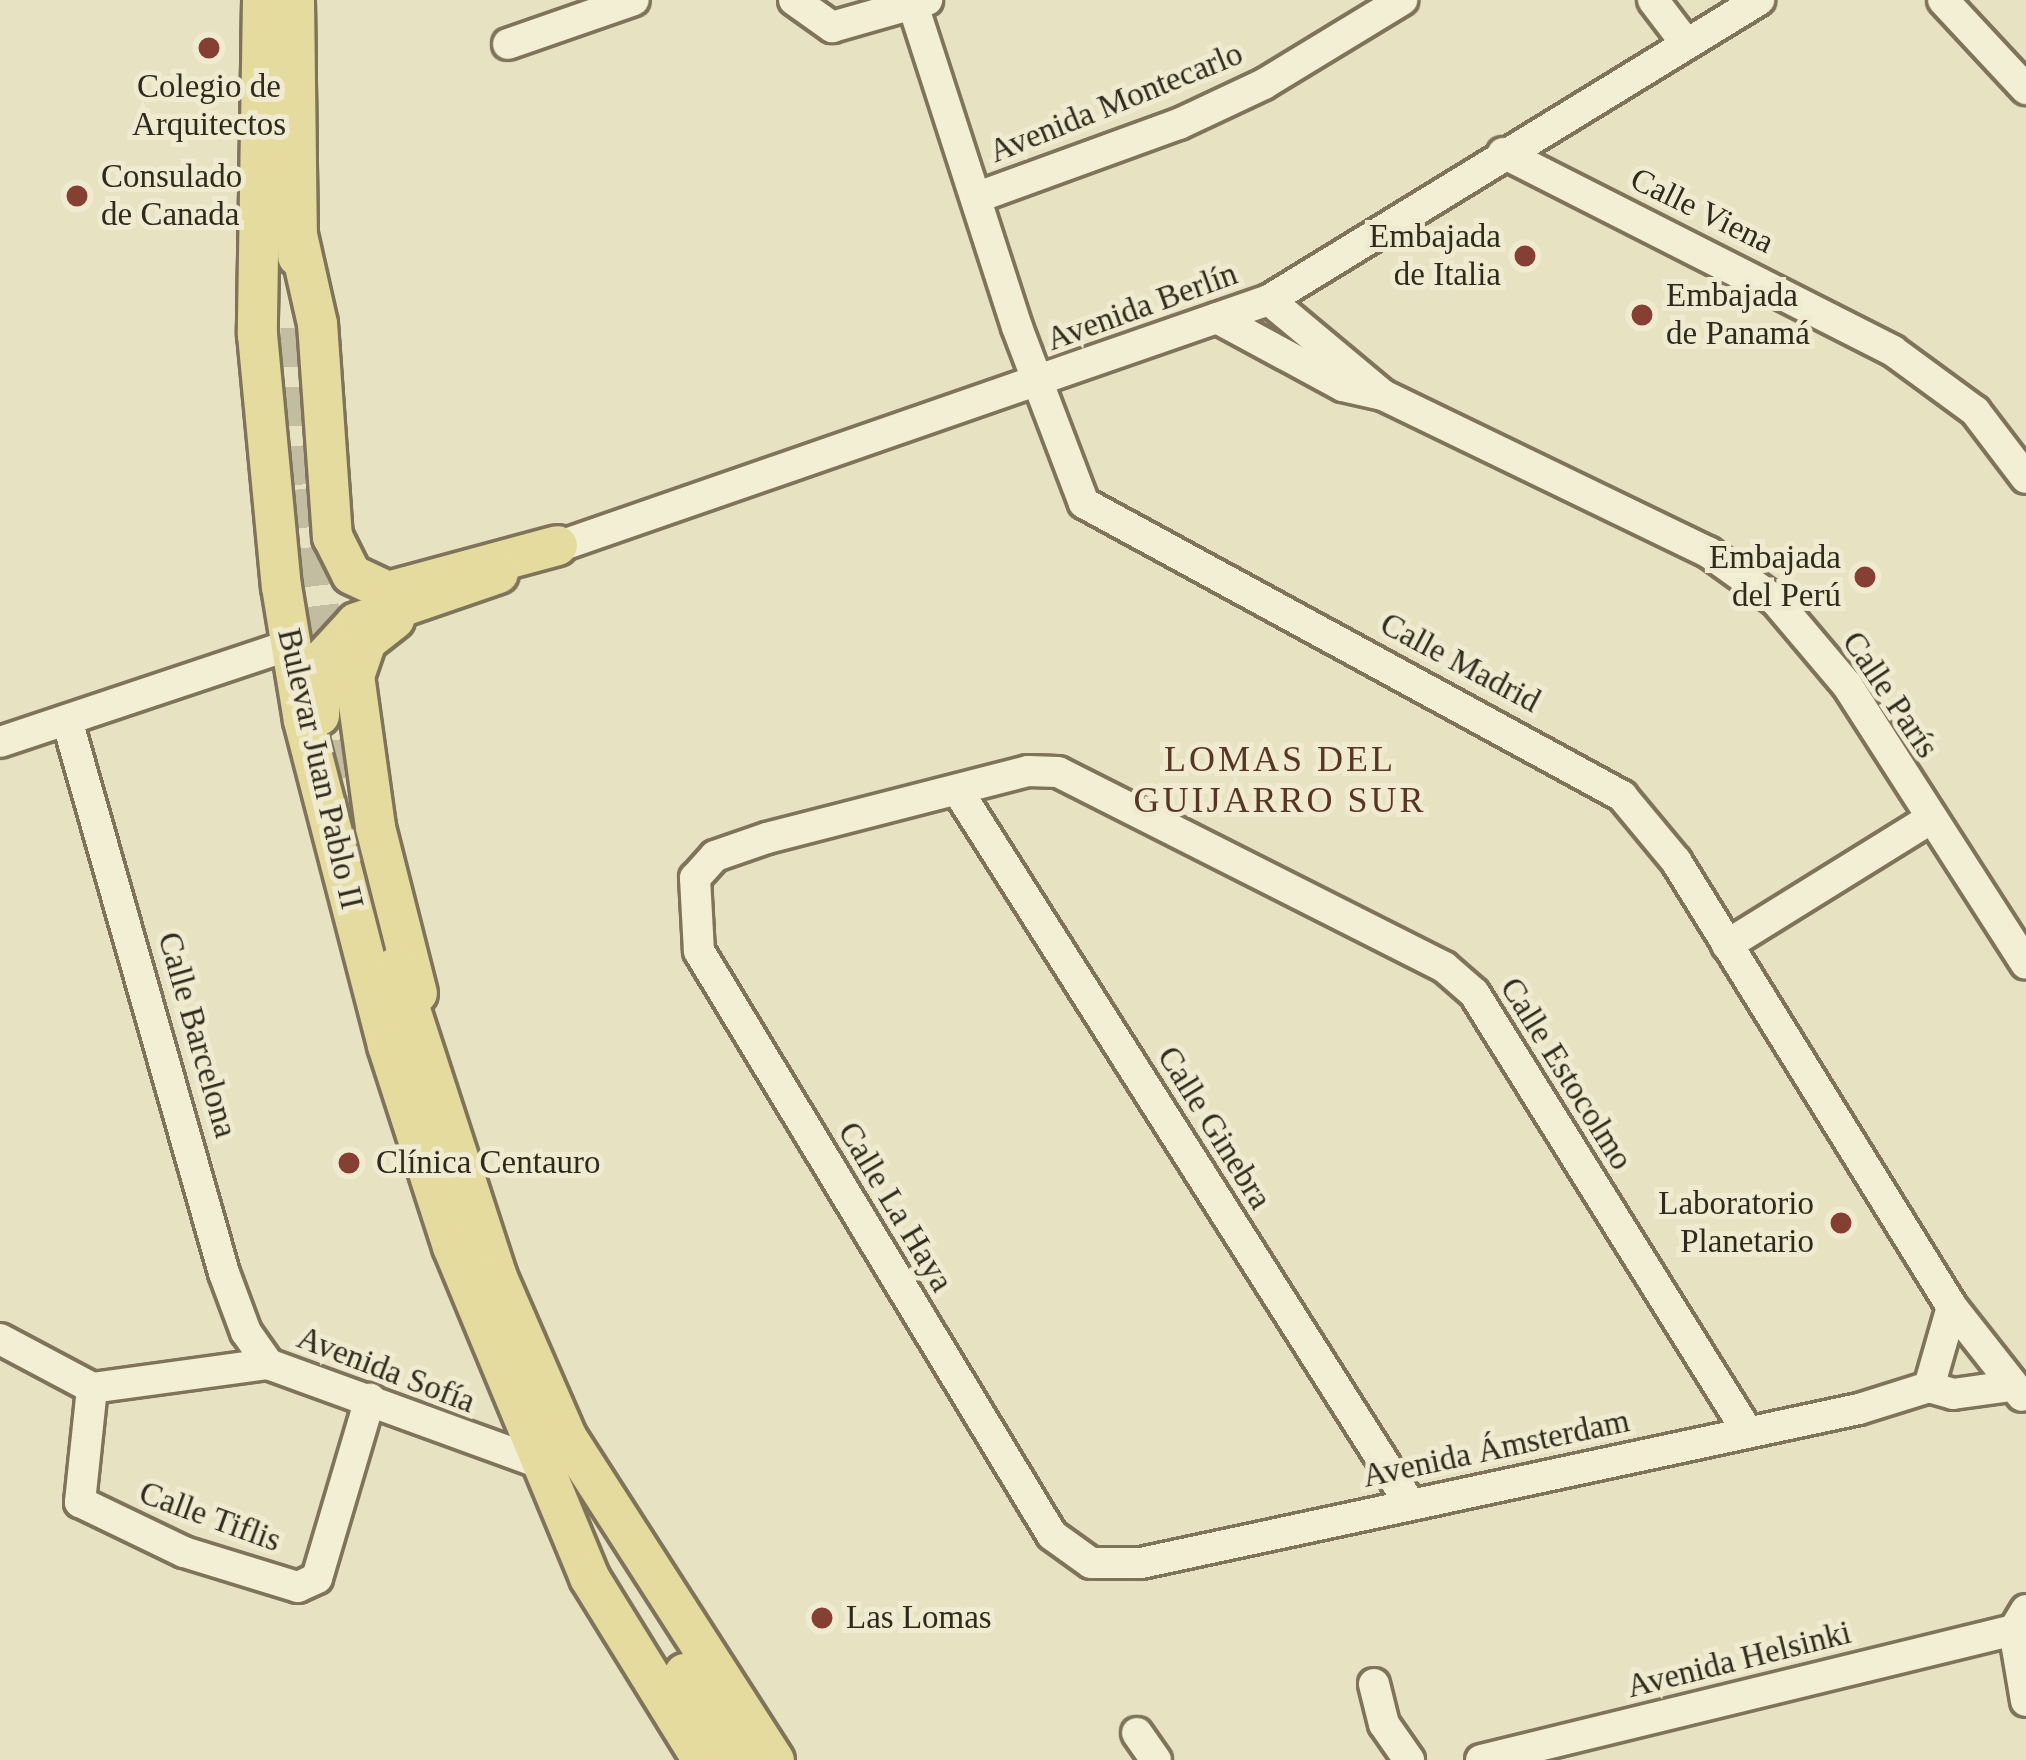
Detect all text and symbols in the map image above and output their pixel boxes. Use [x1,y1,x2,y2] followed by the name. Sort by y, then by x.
[984,34,1248,172] street label: Avenida Montecarlo
[196,35,222,61] marker: Colegio de Arquitectos
[132,67,286,145] place label: Colegio de Arquitectos
[101,157,242,235] place label: Consulado de Canada
[1624,159,1780,263] street label: Calle Viena
[64,183,90,209] marker: Consulado de Canada
[1369,217,1501,295] place label: Embajada de Italia
[1512,243,1538,269] marker: Embajada de Italia
[1041,254,1243,360] street label: Avenida Berlín
[1666,276,1810,354] place label: Embajada de Panamá
[1629,302,1655,328] marker: Embajada de Panamá
[1709,538,1841,616] place label: Embajada del Perú
[1852,564,1878,590] marker: Embajada del Perú
[1373,604,1547,722] street label: Calle Madrid
[1833,624,1947,766] street label: Calle París
[268,625,372,913] street label: Bulevar Juan Pablo II
[1133,737,1427,822] district label: LOMAS DEL GUIJARRO SUR
[149,928,245,1142] street label: Calle Barcelona
[1491,971,1641,1177] street label: Calle Estocolmo
[1148,1039,1280,1217] street label: Calle Ginebra
[829,1115,961,1299] street label: Calle La Haya
[376,1143,601,1183] place label: Clínica Centauro
[333,1147,365,1179] marker: Clínica Centauro
[1658,1184,1814,1262] place label: Laboratorio Planetario
[1825,1207,1857,1239] marker: Laboratorio Planetario
[291,1318,481,1422] street label: Avenida Sofía
[1359,1401,1633,1497] street label: Avenida Ámsterdam
[134,1473,286,1561] street label: Calle Tiflis
[846,1598,992,1638] place label: Las Lomas
[809,1605,835,1631] marker: Las Lomas
[1623,1613,1855,1707] street label: Avenida Helsinki

